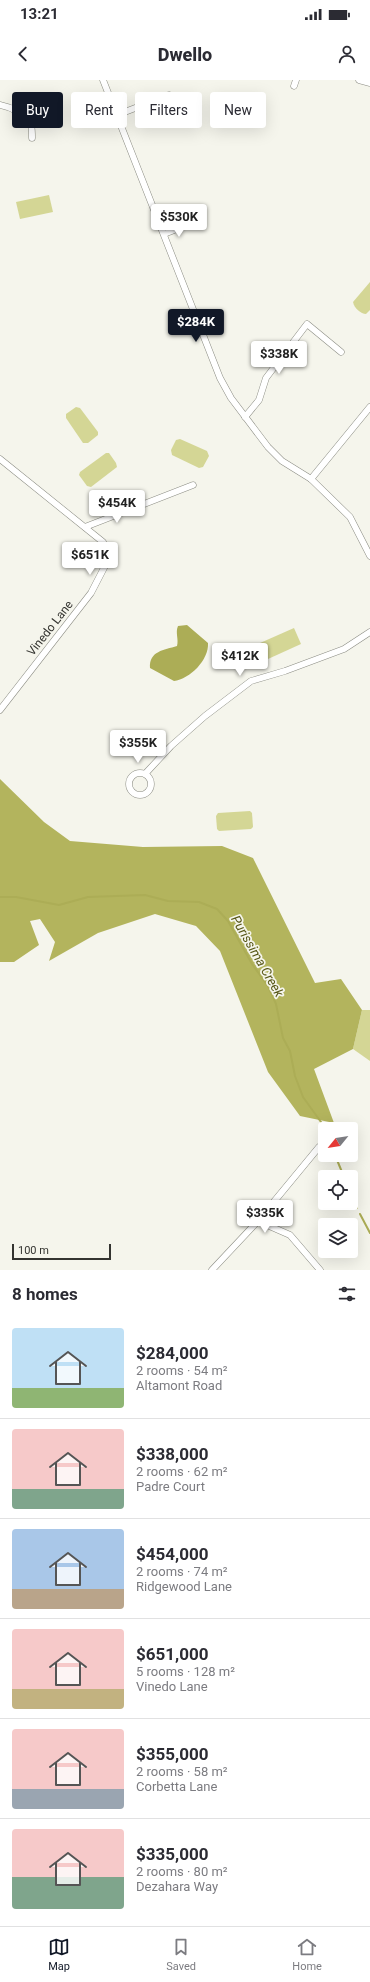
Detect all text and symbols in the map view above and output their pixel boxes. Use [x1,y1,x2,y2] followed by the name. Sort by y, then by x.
[20,5,59,23] text: 13:21
[12,43,34,65] icon: back
[336,43,358,65] icon: person
[158,44,212,65] text: Dwello
[12,92,63,128] chip: Buy
[71,92,127,128] chip: Rent
[135,92,202,128] chip: Filters
[210,92,266,128] chip: New
[151,204,207,238] pin: $530K
[160,209,198,224] text: $530K
[168,309,224,343] pin: $284K
[177,314,215,329] text: $284K
[251,341,307,375] pin: $338K
[260,346,298,361] text: $338K
[89,490,145,524] pin: $454K
[98,495,136,510] text: $454K
[62,542,118,576] pin: $651K
[71,547,109,562] text: $651K
[24,598,76,658] street label: Vinedo Lane
[212,643,268,677] pin: $412K
[221,648,259,663] text: $412K
[110,730,166,764] pin: $355K
[119,735,157,750] text: $355K
[228,913,287,1000] water label: Purissima Creek
[318,1122,358,1162] north arrow
[318,1122,358,1258] map controls
[318,1170,358,1210] button: locate
[237,1200,293,1234] pin: $335K
[246,1205,284,1220] text: $335K
[318,1218,358,1258] button: layers
[12,1242,111,1261] scale bar
[18,1244,49,1257] text: 100 m
[336,1283,358,1305] icon: filters
[12,1284,78,1304] text: 8 homes
[136,1343,208,1363] text: $284,000
[44,1344,92,1392] icon: home
[136,1363,228,1378] text: 2 rooms · 54 m²
[136,1378,222,1393] text: Altamont Road
[136,1444,208,1464] text: $338,000
[44,1445,92,1493] icon: home
[136,1464,228,1479] text: 2 rooms · 62 m²
[136,1479,205,1494] text: Padre Court
[136,1544,208,1564] text: $454,000
[44,1545,92,1593] icon: home
[136,1564,228,1579] text: 2 rooms · 74 m²
[136,1579,232,1594] text: Ridgewood Lane
[136,1644,208,1664] text: $651,000
[44,1645,92,1693] icon: home
[136,1664,235,1679] text: 5 rooms · 128 m²
[136,1679,208,1694] text: Vinedo Lane
[136,1744,208,1764] text: $355,000
[44,1745,92,1793] icon: home
[136,1764,228,1779] text: 2 rooms · 58 m²
[136,1779,217,1794] text: Corbetta Lane
[136,1844,208,1864] text: $335,000
[44,1845,92,1893] icon: home
[136,1864,228,1879] text: 2 rooms · 80 m²
[136,1879,218,1894] text: Dezahara Way
[48,1936,70,1973] tab: Map
[166,1936,196,1973] tab: Saved
[292,1936,322,1973] tab: Home

